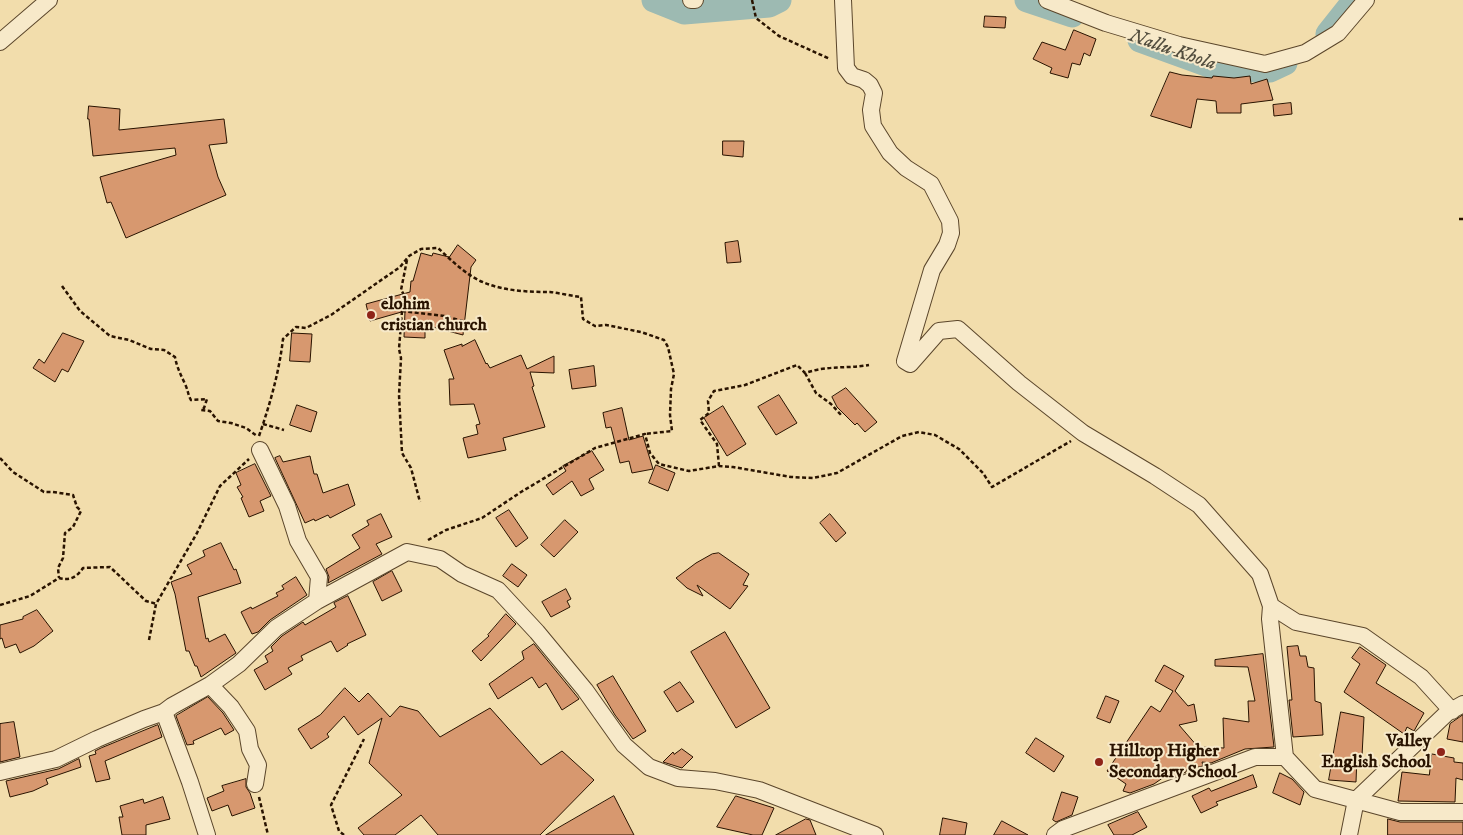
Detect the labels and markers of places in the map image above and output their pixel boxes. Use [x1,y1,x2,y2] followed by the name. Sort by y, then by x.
[381,294,487,336] place label: elohim cristian church
[365,309,377,321] marker: elohim cristian church
[1321,731,1431,774] place label: Valley English School
[1109,741,1237,784] place label: Hilltop Higher Secondary School
[1435,746,1447,758] marker: Valley English School
[1093,756,1105,768] marker: Hilltop Higher Secondary School

